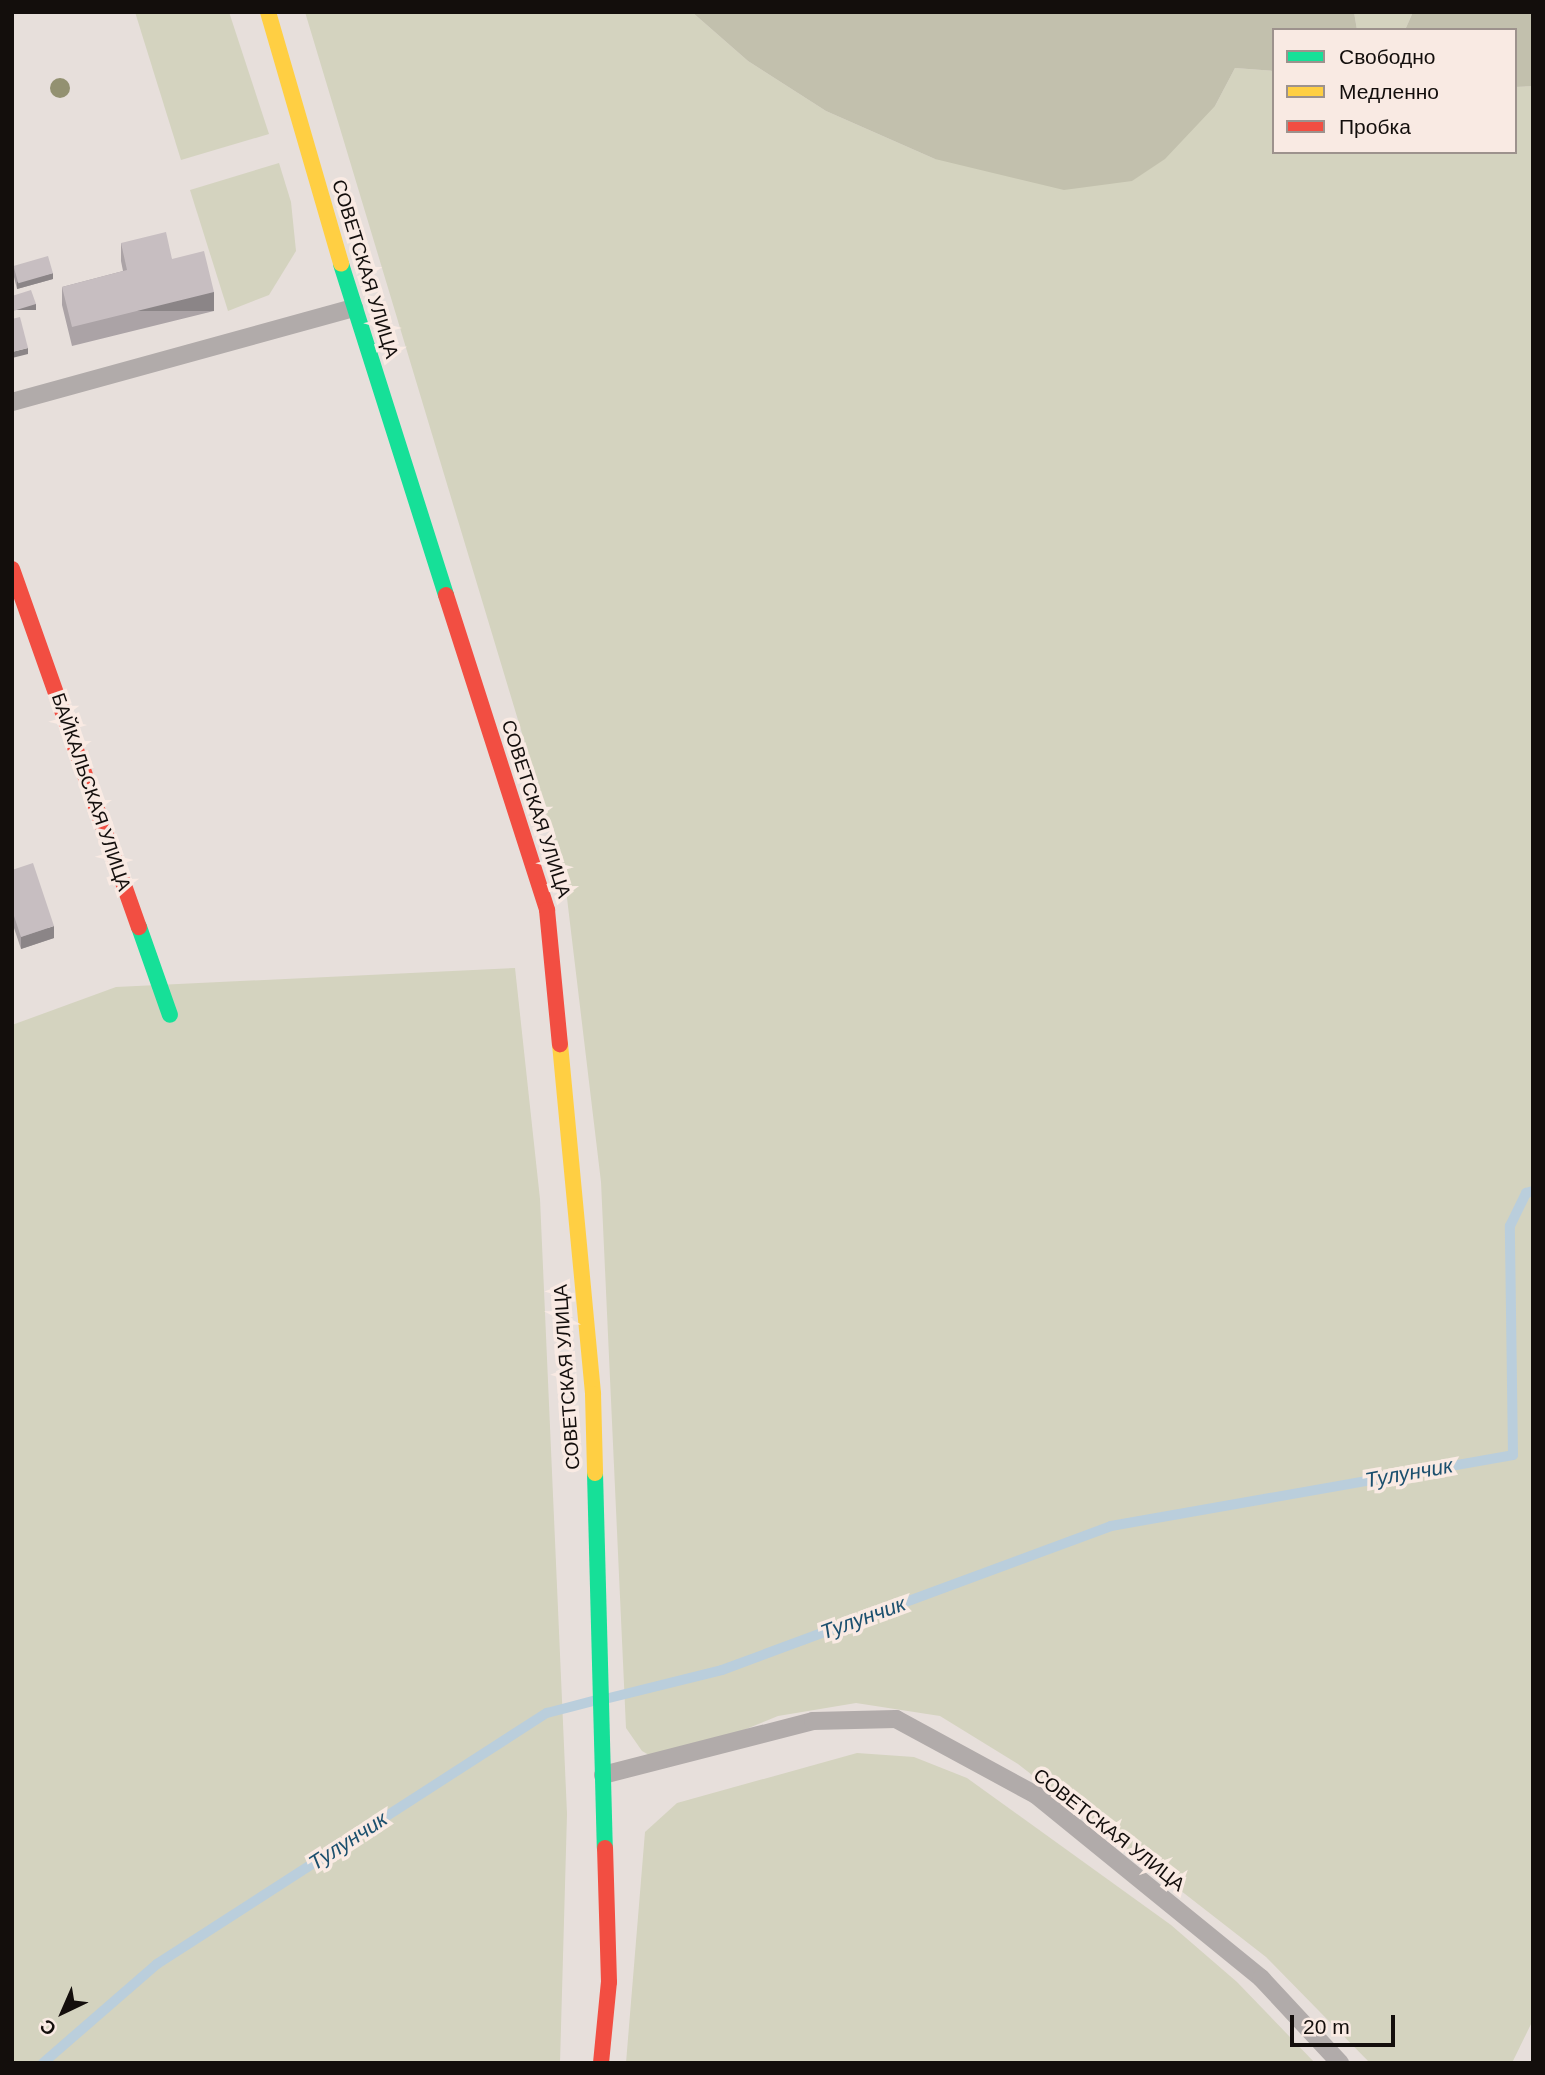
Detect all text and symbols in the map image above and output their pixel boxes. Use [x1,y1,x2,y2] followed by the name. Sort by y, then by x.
[1272,28,1517,154] legend
[1339,45,1436,68] text: Свободно
[1339,80,1439,103] text: Медленно
[1339,115,1411,138] text: Пробка
[327,177,403,361] street label: СОВЕТСКАЯ УЛИЦА
[46,690,136,894] street label: БАЙКАЛЬСКАЯ УЛИЦА
[496,717,576,901] street label: СОВЕТСКАЯ УЛИЦА
[549,1284,585,1470] street label: СОВЕТСКАЯ УЛИЦА
[1363,1453,1455,1493] water label: Тулунчик
[817,1591,909,1645] water label: Тулунчик
[1029,1764,1189,1896] street label: СОВЕТСКАЯ УЛИЦА
[304,1806,392,1876] water label: Тулунчик
[28,1977,98,2047] north arrow
[1293,2002,1398,2046] scale bar
[36,2015,60,2040] text: С
[1303,2015,1350,2038] text: 20 m

